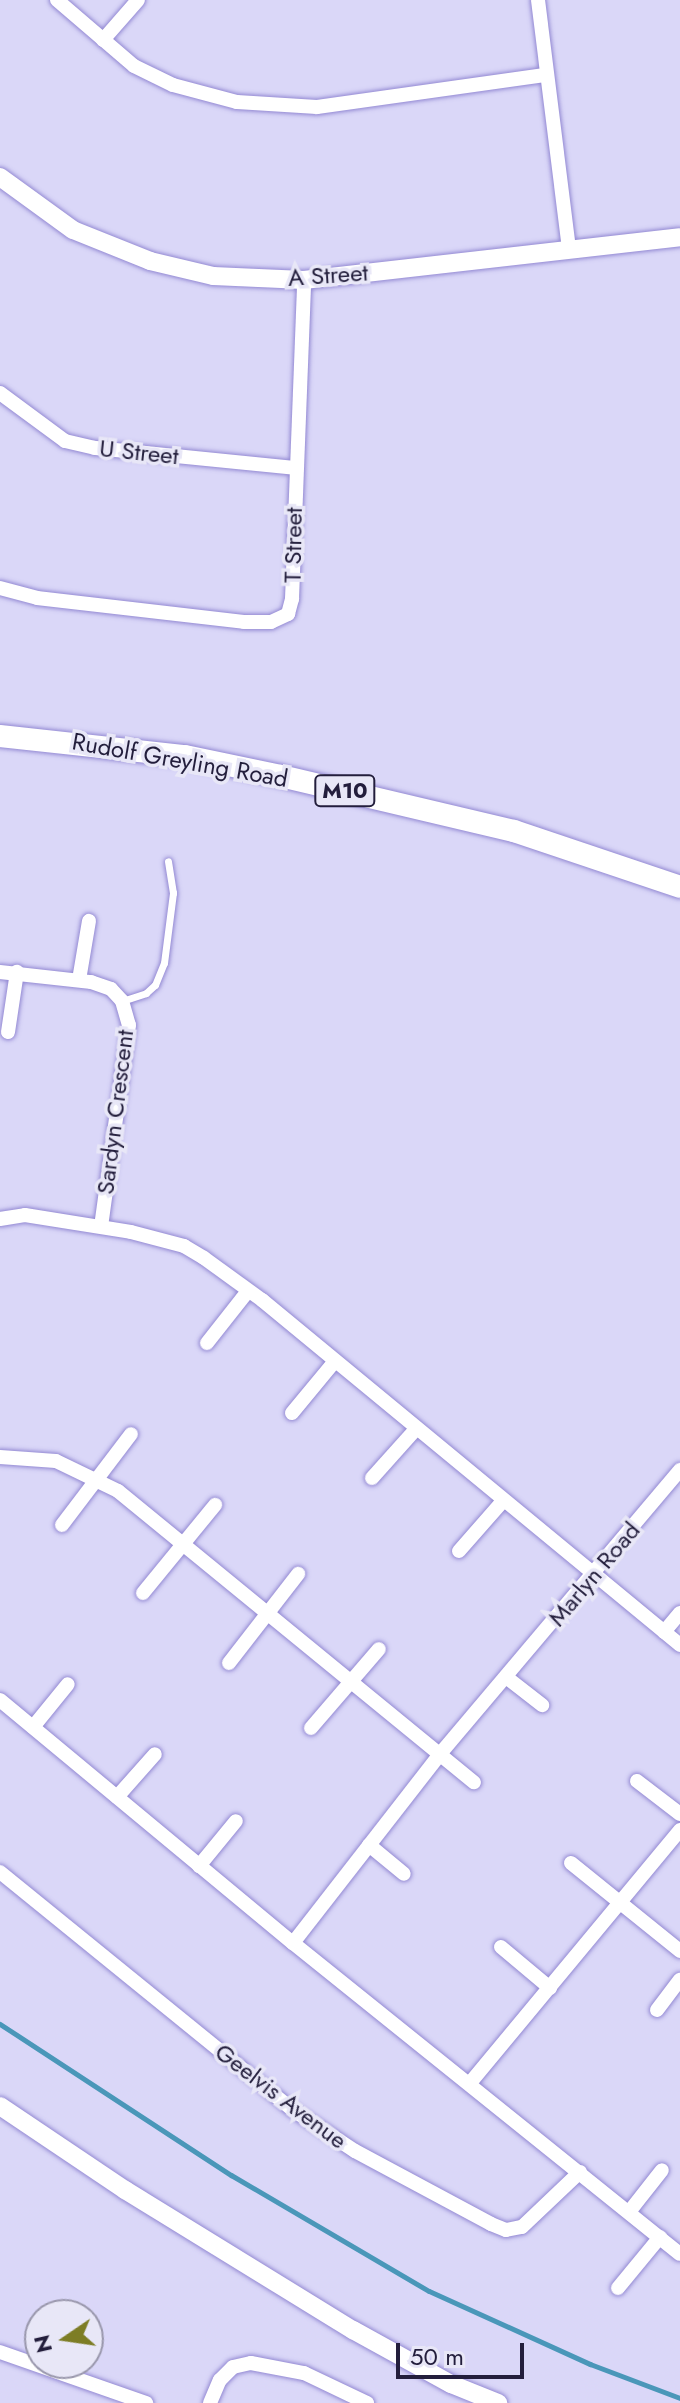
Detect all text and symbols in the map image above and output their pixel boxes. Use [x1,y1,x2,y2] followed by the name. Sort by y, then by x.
[287,258,369,292] street label: A Street
[98,434,180,470] street label: U Street
[278,507,308,583] street label: T Street
[70,727,290,793] street label: Rudolf Greyling Road
[313,773,377,809] road number: M10
[91,1028,139,1196] street label: Sardyn Crescent
[542,1516,646,1632] street label: Marlyn Road
[210,2037,352,2155] street label: Geelvis Avenue
[24,2299,104,2379] north arrow
[400,2327,528,2377] scale bar
[25,2332,60,2356] text: N
[410,2339,464,2374] text: 50 m

